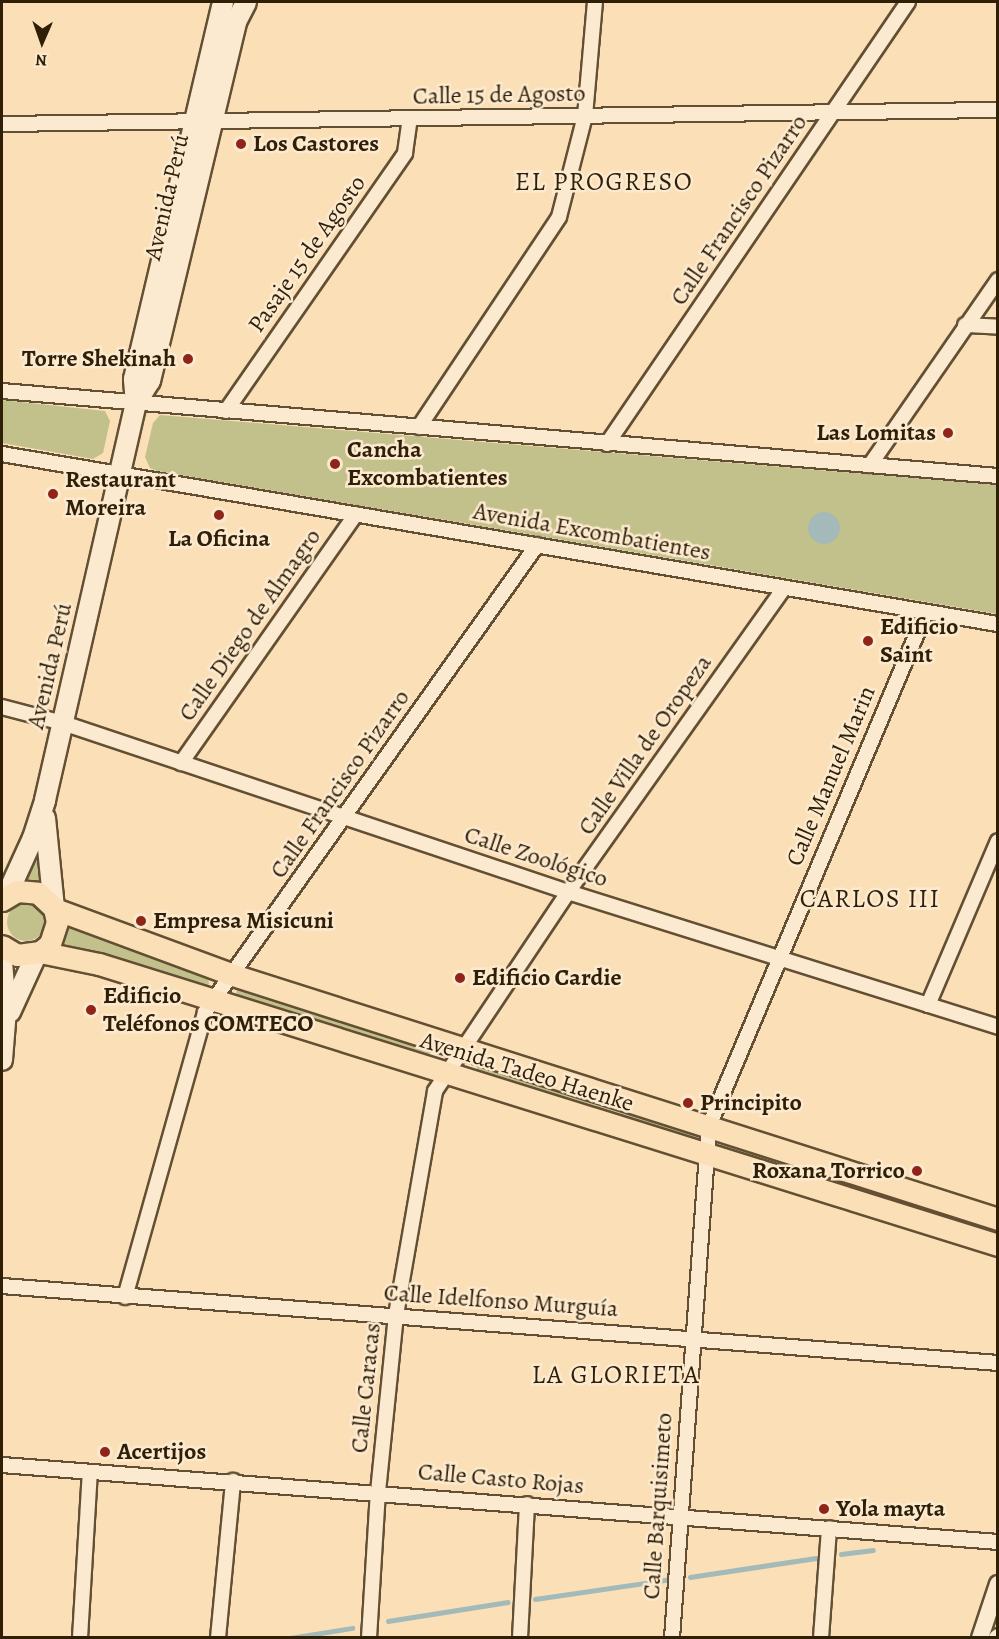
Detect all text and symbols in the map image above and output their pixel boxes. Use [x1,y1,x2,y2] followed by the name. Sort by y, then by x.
[12,12,72,72] north arrow
[35,49,48,71] text: N
[412,79,586,111] street label: Calle 15 de Agosto
[665,109,813,311] street label: Calle Francisco Pizarro
[253,130,379,158] place label: Los Castores
[139,131,195,263] street label: Avenida Perú
[234,137,248,151] marker: Los Castores
[515,166,693,198] district label: EL PROGRESO
[242,170,372,338] street label: Pasaje 15 de Agosto
[22,345,176,373] place label: Torre Shekinah
[181,352,195,366] marker: Torre Shekinah
[816,419,936,447] place label: Las Lomitas
[941,426,955,440] marker: Las Lomitas
[347,436,508,492] place label: Cancha Excombatientes
[328,457,342,471] marker: Cancha Excombatientes
[65,466,176,522] place label: Restaurant Moreira
[46,487,60,501] marker: Restaurant Moreira
[471,497,713,567] street label: Avenida Excombatientes
[212,508,226,522] marker: La Oficina
[173,523,327,727] street label: Calle Diego de Almagro
[168,525,270,553] place label: La Oficina
[22,600,78,732] street label: Avenida Perú
[880,613,958,669] place label: Edificio Saint
[861,634,875,648] marker: Edificio Saint
[572,649,718,841] street label: Calle Villa de Oropeza
[780,682,882,870] street label: Calle Manuel Marin
[264,684,416,884] street label: Calle Francisco Pizarro
[461,820,611,894] street label: Calle Zoológico
[800,883,940,915] district label: CARLOS III
[153,907,334,935] place label: Empresa Misicuni
[134,914,148,928] marker: Empresa Misicuni
[472,964,622,992] place label: Edificio Cardie
[453,971,467,985] marker: Edificio Cardie
[103,982,313,1038] place label: Edificio Teléfonos COMTECO
[84,1003,98,1017] marker: Edificio Teléfonos COMTECO
[417,1026,637,1118] street label: Avenida Tadeo Haenke
[700,1089,802,1117] place label: Principito
[681,1096,695,1110] marker: Principito
[752,1157,905,1185] place label: Roxana Torrico
[910,1164,924,1178] marker: Roxana Torrico
[383,1278,619,1324] street label: Calle Idelfonso Murguía
[345,1322,387,1454] street label: Calle Caracas
[532,1359,700,1391] district label: LA GLORIETA
[637,1412,679,1600] street label: Calle Barquisimeto
[117,1438,206,1466] place label: Acertijos
[98,1445,112,1459] marker: Acertijos
[417,1457,585,1501] street label: Calle Casto Rojas
[836,1495,945,1523] place label: Yola mayta
[817,1502,831,1516] marker: Yola mayta

